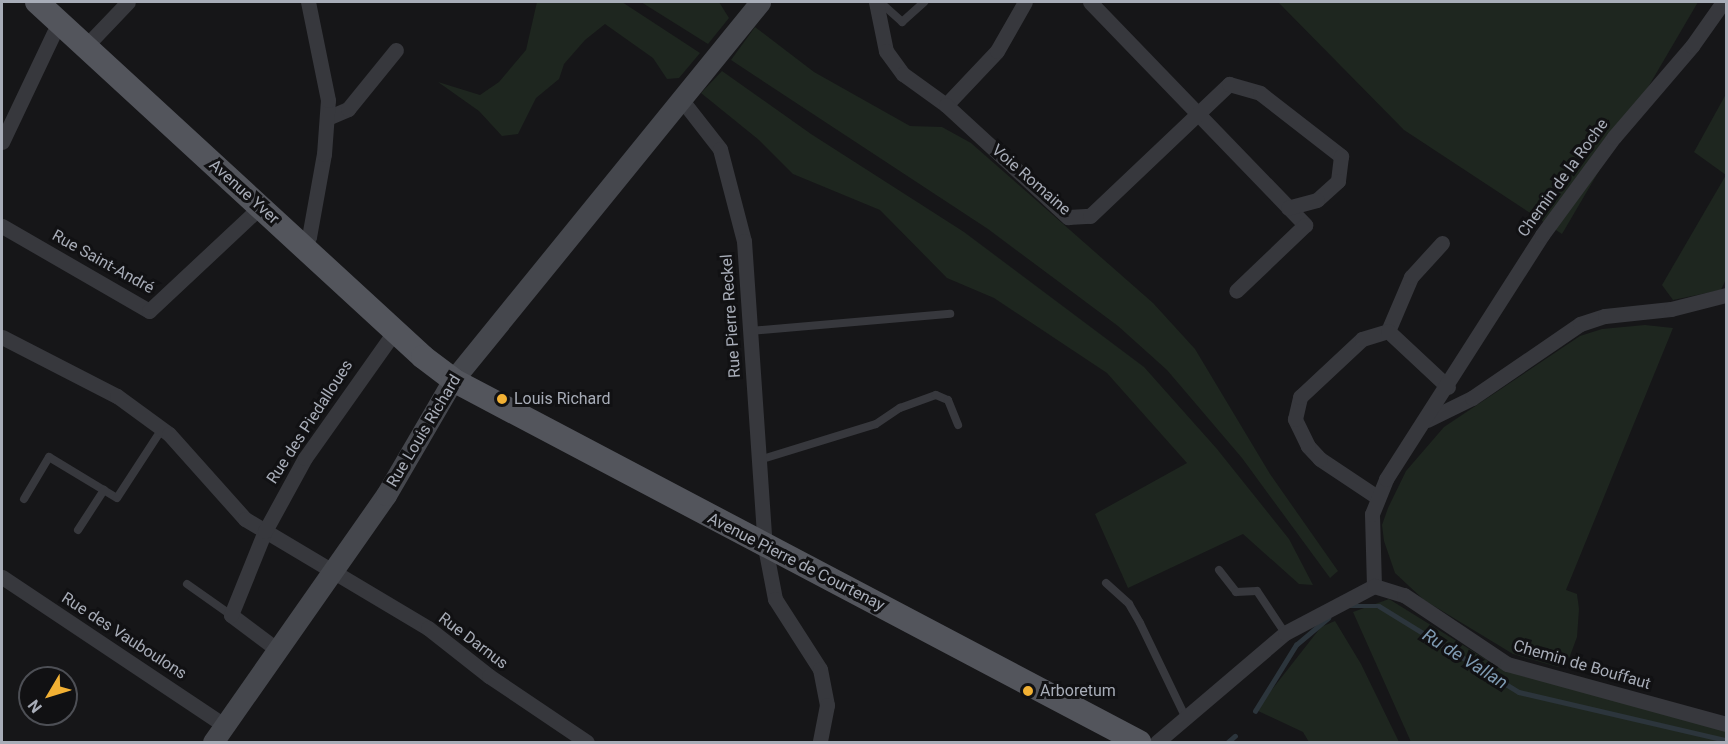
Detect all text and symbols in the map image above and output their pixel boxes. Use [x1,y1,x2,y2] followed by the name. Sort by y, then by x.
[1514,115,1612,241] street label: Chemin de la Roche
[988,141,1074,219] street label: Voie Romaine
[205,156,283,228] street label: Avenue Yver
[49,226,157,298] street label: Rue Saint-André
[717,254,745,378] street label: Rue Pierre Reckel
[263,357,357,487] street label: Rue des Piedalloues
[383,371,465,491] street label: Rue Louis Richard
[514,389,611,409] place label: Louis Richard
[495,392,509,406] marker: Louis Richard
[704,509,888,615] street label: Avenue Pierre de Courtenay
[58,588,190,684] street label: Rue des Vauboulons
[435,609,511,673] street label: Rue Darnus
[1418,624,1512,694] water label: Ru de Vallan
[1511,636,1653,694] street label: Chemin de Bouffaut
[18,666,78,726] north arrow
[1040,681,1116,701] place label: Arboretum
[1021,684,1035,698] marker: Arboretum
[24,696,46,716] text: N

